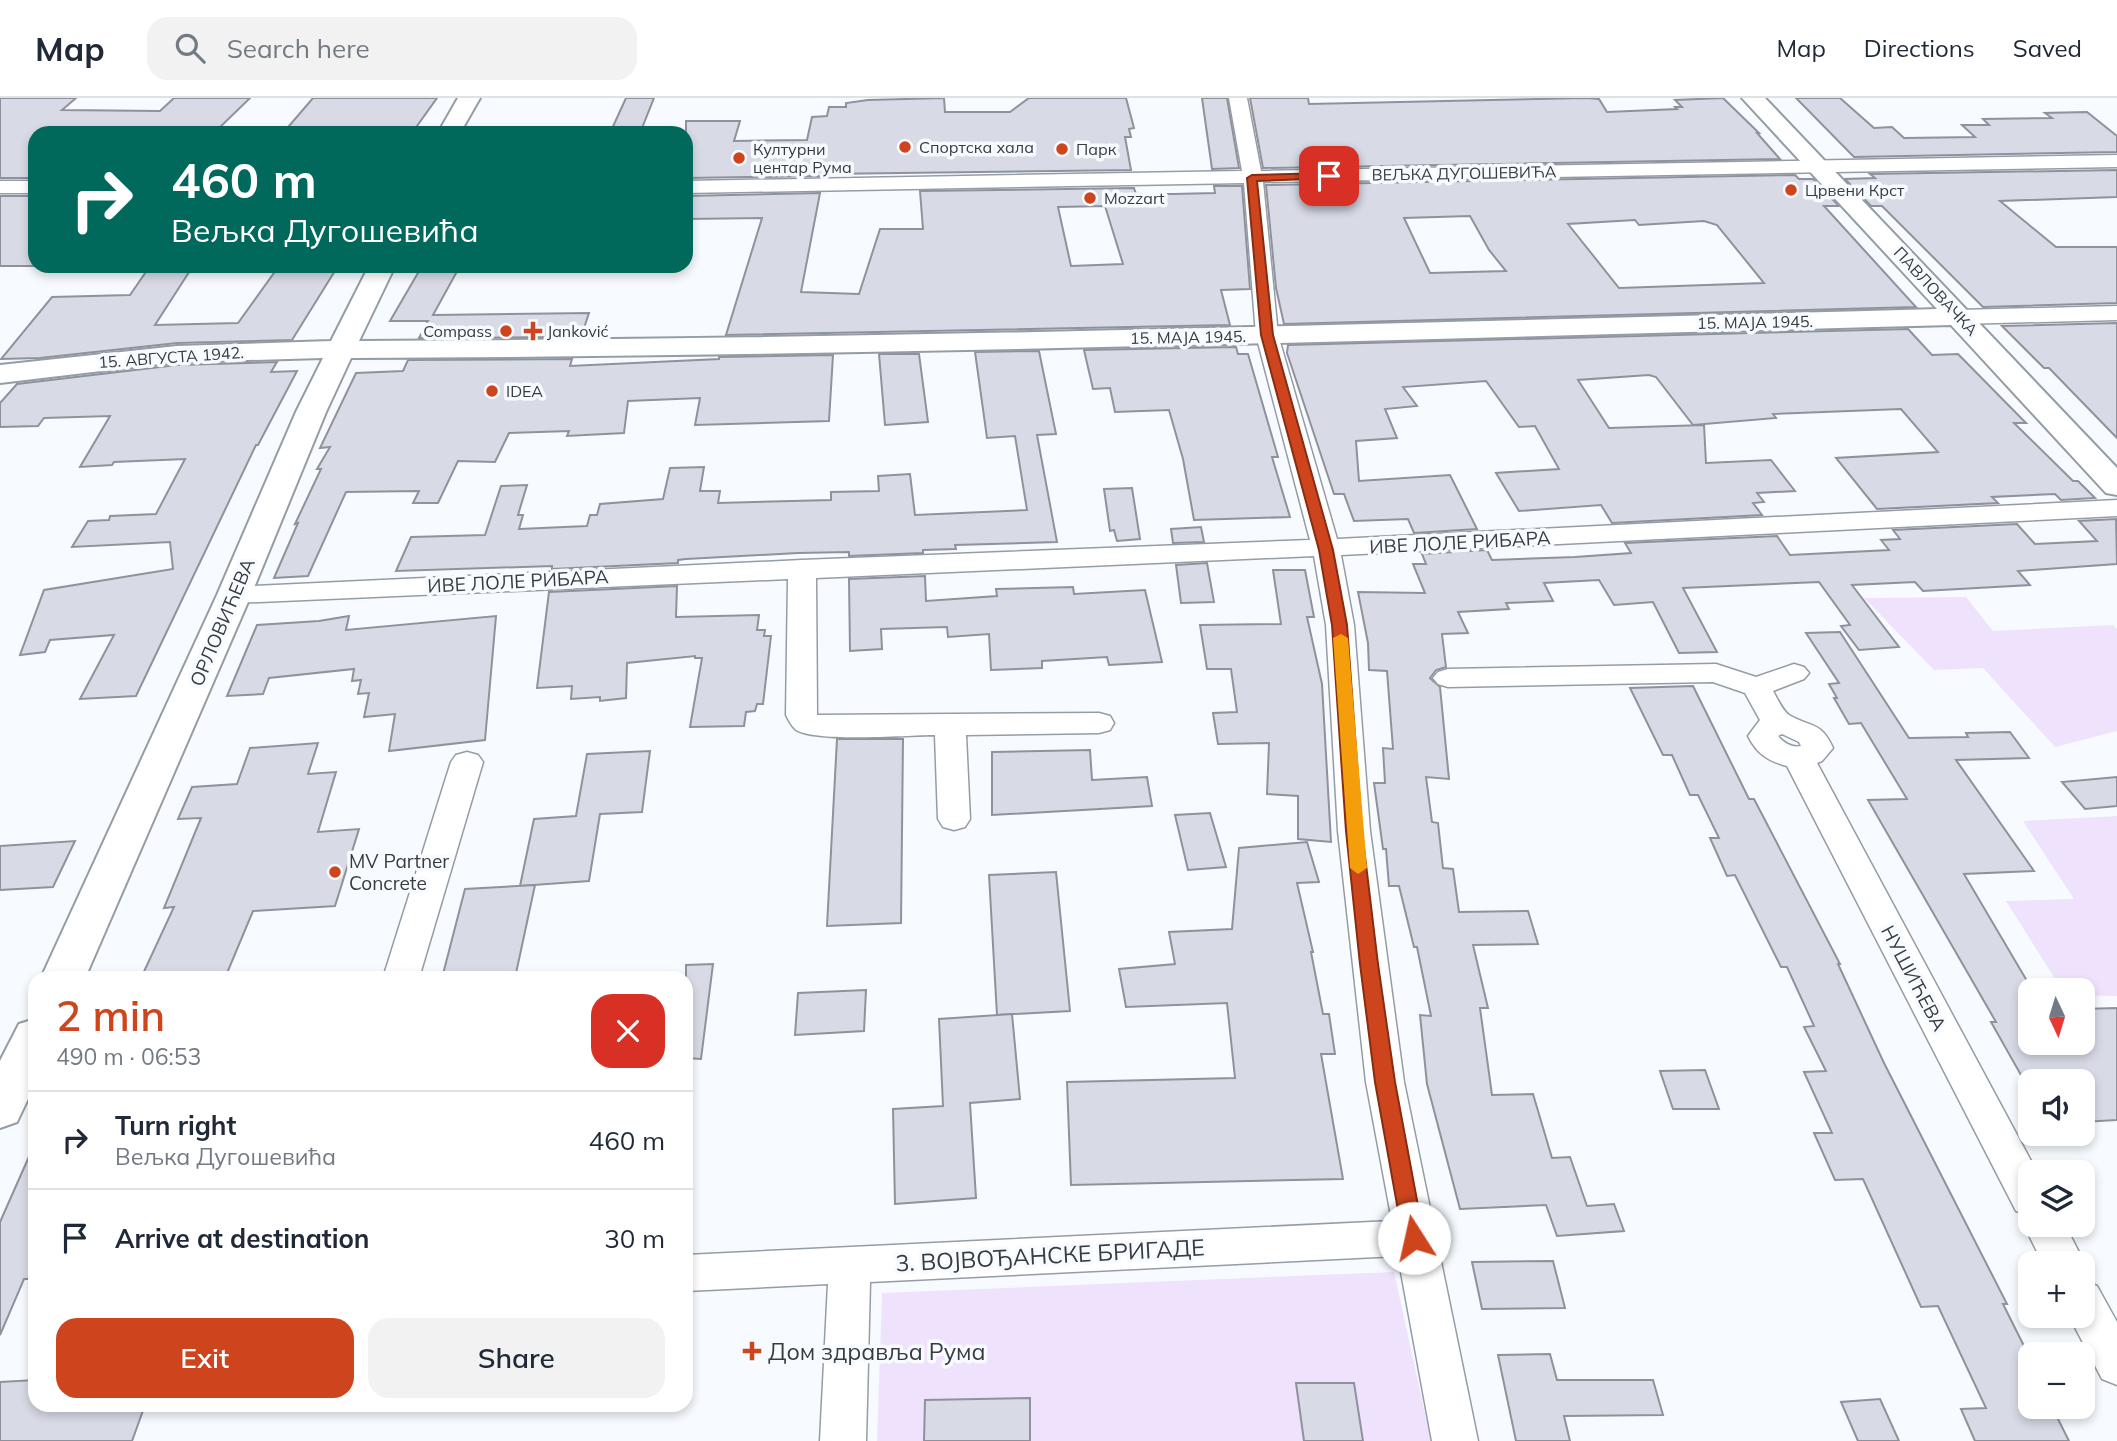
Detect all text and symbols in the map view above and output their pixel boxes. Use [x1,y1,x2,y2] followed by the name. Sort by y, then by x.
[147,17,637,80] search box
[35,28,105,69] text: Map
[171,29,209,67] icon: search
[227,32,370,65] text: Search here
[1776,33,1826,63] text: Map
[1864,33,1975,63] text: Directions
[2013,33,2082,63] text: Saved
[919,137,1034,157] place label: Спортска хала
[753,139,852,177] place label: Културни центар Рума
[897,139,913,155] marker: Спортска хала
[1076,139,1117,159] place label: Парк
[1054,141,1070,157] marker: Парк
[1299,146,1359,206] pin
[171,149,317,210] text: 460 m
[731,150,747,166] marker: Културни центар Рума
[56,154,147,245] icon: right
[1310,157,1348,195] icon: arrive
[1371,161,1557,185] street label: ВЕЉКА ДУГОШЕВИЋА
[1805,180,1905,200] place label: Црвени Крст
[1783,182,1799,198] marker: Црвени Крст
[1104,188,1165,208] place label: Mozzart
[1082,190,1098,206] marker: Mozzart
[171,210,479,250] text: Вељка Дугошевића
[1890,242,1982,340] street label: ПАВЛОВАЧКА
[1697,311,1813,333] street label: 15. МАЈА 1945.
[423,321,492,341] place label: Compass
[547,321,609,341] place label: Janković
[498,323,514,339] marker: Compass
[525,323,541,339] marker: Janković
[1130,326,1246,348] street label: 15. МАЈА 1945.
[98,342,244,372] street label: 15. АВГУСТА 1942.
[506,381,543,401] place label: IDEA
[484,383,500,399] marker: IDEA
[1369,525,1551,559] street label: ИВЕ ЛОЛЕ РИБАРА
[184,554,260,690] street label: ОРЛОВИЋЕВА
[427,564,609,598] street label: ИВЕ ЛОЛЕ РИБАРА
[349,849,449,895] place label: MV Partner Concrete
[327,864,343,880] marker: MV Partner Concrete
[1876,921,1952,1035] street label: НУШИЋЕВА
[2018,978,2095,1055] north arrow
[2018,978,2095,1419] map controls
[56,989,165,1042] text: 2 min
[591,994,665,1068] button: close
[56,1042,201,1071] text: 490 m · 06:53
[2018,1069,2095,1146] button: sound
[115,1109,236,1142] text: Turn right
[56,1121,94,1159] icon: right
[589,1124,665,1157] text: 460 m
[115,1142,336,1171] text: Вељка Дугошевића
[2018,1160,2095,1237] button: layers
[1377,1201,1451,1275] position arrow
[56,1219,94,1257] icon: arrive
[115,1222,370,1255] text: Arrive at destination
[604,1222,665,1255] text: 30 m
[895,1232,1205,1278] street label: 3. ВОЈВОЂАНСКЕ БРИГАДЕ
[2018,1251,2095,1328] button: +
[56,1318,354,1398] button: Exit
[368,1318,665,1398] button: Share
[768,1337,986,1366] place label: Дом здравља Рума
[742,1341,762,1361] marker: Дом здравља Рума
[2018,1342,2095,1419] button: −

